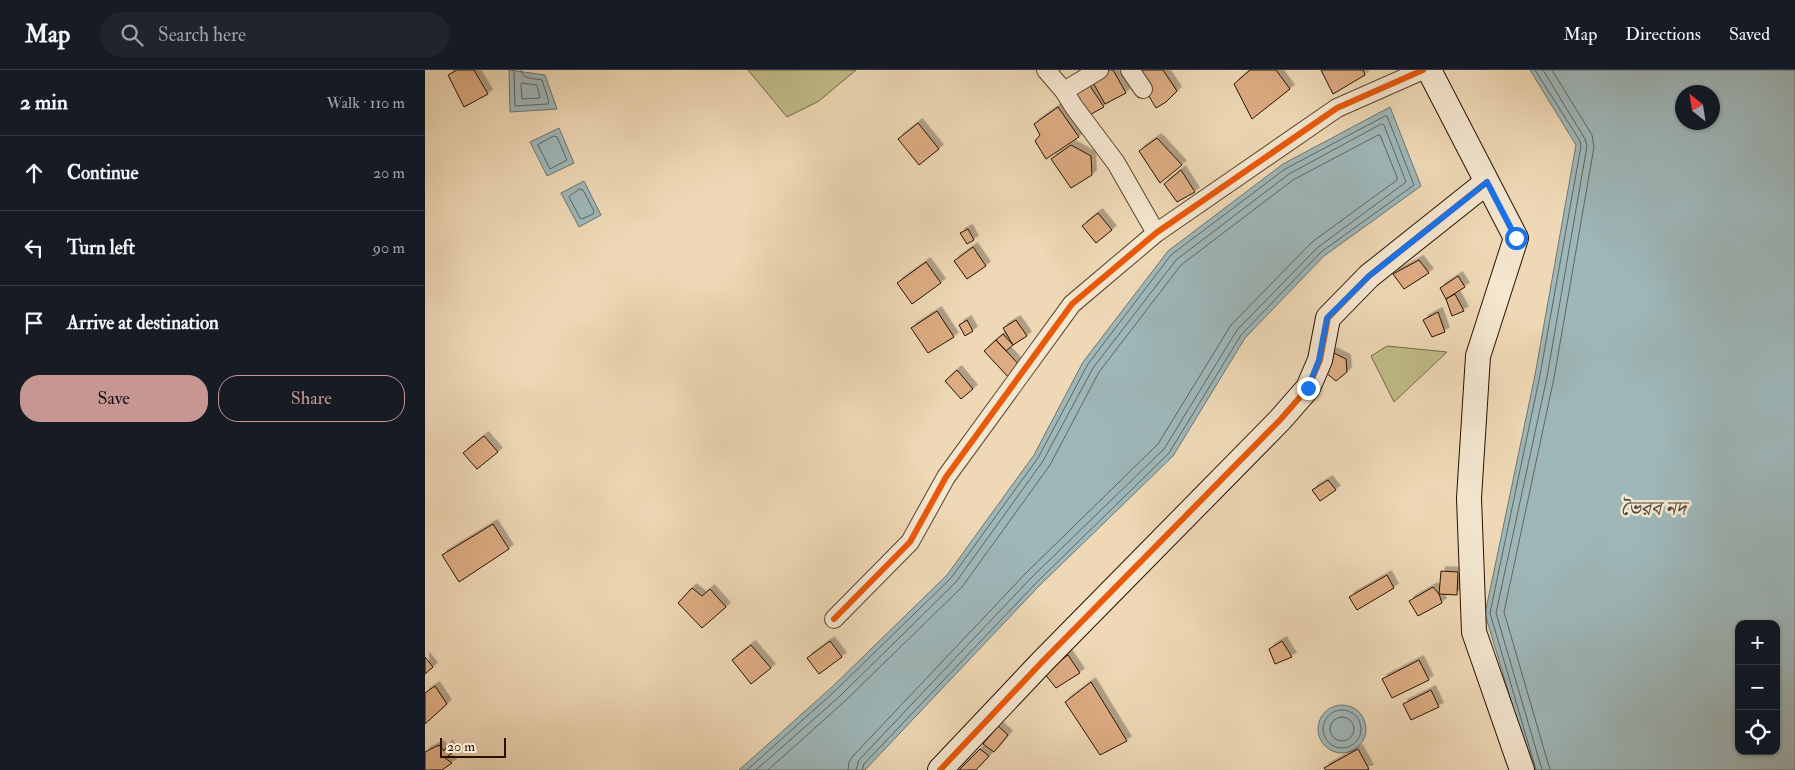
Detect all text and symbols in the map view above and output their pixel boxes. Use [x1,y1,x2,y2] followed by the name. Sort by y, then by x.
[100,12,450,57] search box
[25,19,70,50] text: Map
[118,21,146,49] icon: search
[158,23,246,47] text: Search here
[1564,23,1597,46] text: Map
[1625,23,1701,46] text: Directions
[1729,23,1770,46] text: Saved
[1675,85,1720,130] north arrow
[20,89,68,116] text: 2 min
[327,93,405,113] text: Walk · 110 m
[20,159,48,187] icon: ahead
[67,161,138,185] text: Continue
[373,163,405,183] text: 20 m
[1505,227,1528,250] route start
[20,234,48,262] icon: left
[67,236,135,260] text: Turn left
[373,238,405,258] text: 90 m
[20,309,48,337] icon: arrive
[67,311,219,335] text: Arrive at destination
[20,375,208,422] button: Save
[218,375,405,422] button: Share
[1297,377,1320,400] route end
[1620,496,1690,521] water label: ভৈরব নদ
[1735,620,1780,755] map controls
[1735,620,1780,665] button: +
[1735,665,1780,710] button: −
[1735,710,1780,755] button: locate
[440,735,506,758] scale bar
[447,738,475,755] text: 20 m

